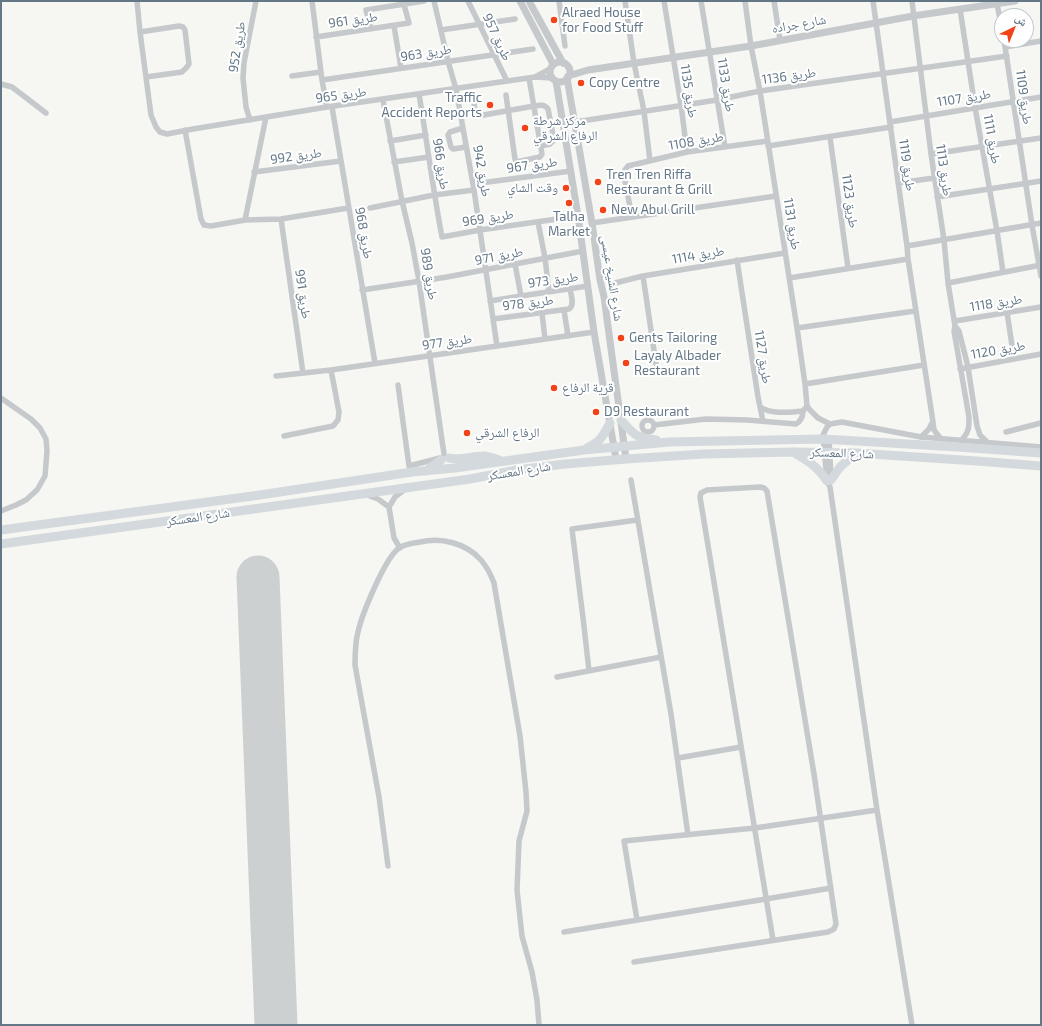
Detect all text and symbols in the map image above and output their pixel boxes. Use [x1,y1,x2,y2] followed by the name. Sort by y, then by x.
[562,5,643,36] place label: Alraed House for Food Stuff
[994,8,1034,48] north arrow
[327,9,379,31] street label: طريق 961
[479,11,515,63] street label: طريق 957
[1013,11,1031,28] text: ش
[771,12,827,36] street label: شارع جراده
[549,15,559,25] marker: Alraed House for Food Stuff
[225,20,249,74] street label: طريق 952
[399,41,453,65] street label: طريق 963
[714,57,738,113] street label: طريق 1133
[677,63,701,119] street label: طريق 1135
[761,64,817,88] street label: طريق 1136
[1012,69,1036,125] street label: طريق 1109
[589,75,660,91] place label: Copy Centre
[576,78,586,88] marker: Copy Centre
[314,84,368,106] street label: طريق 965
[936,86,992,110] street label: طريق 1107
[382,90,482,121] place label: Traffic Accident Reports
[485,100,495,110] marker: Traffic Accident Reports
[533,113,598,144] place label: مركز شرطة الرفاع الشرقي
[980,113,1004,165] street label: طريق 1111
[520,123,530,133] marker: مركز شرطة الرفاع الشرقي
[667,128,725,154] street label: طريق 1108
[430,137,452,191] street label: طريق 966
[896,138,918,192] street label: طريق 1119
[933,143,955,197] street label: طريق 1113
[470,144,494,198] street label: طريق 942
[269,145,323,167] street label: طريق 992
[506,154,558,176] street label: طريق 967
[606,167,712,198] place label: Tren Tren Riffa Restaurant & Grill
[838,173,862,229] street label: طريق 1123
[593,177,603,187] marker: Tren Tren Riffa Restaurant & Grill
[507,180,558,196] place label: وقت الشاي
[561,183,571,193] marker: وقت الشاي
[780,197,804,251] street label: طريق 1131
[564,198,574,208] marker: Talha Market
[611,202,695,218] place label: New Abul Grill
[598,205,608,215] marker: New Abul Grill
[352,206,376,260] street label: طريق 968
[461,206,515,230] street label: طريق 969
[548,209,590,240] place label: Talha Market
[597,234,627,322] street label: شارع الشيخ عيسى
[671,243,725,267] street label: طريق 1114
[474,244,524,268] street label: طريق 971
[417,247,441,301] street label: طريق 989
[292,268,314,320] street label: طريق 991
[527,269,579,291] street label: طريق 973
[969,291,1023,315] street label: طريق 1118
[501,292,555,314] street label: طريق 978
[751,329,775,385] street label: طريق 1127
[629,330,717,346] place label: Gents Tailoring
[421,331,473,353] street label: طريق 977
[616,333,626,343] marker: Gents Tailoring
[970,338,1026,362] street label: طريق 1120
[634,348,721,379] place label: Layaly Albader Restaurant
[621,358,631,368] marker: Layaly Albader Restaurant
[562,380,614,396] place label: قرية الرفاع
[549,383,559,393] marker: قرية الرفاع
[604,404,689,420] place label: D9 Restaurant
[591,407,601,417] marker: D9 Restaurant
[475,425,540,441] place label: الرفاع الشرقي
[462,428,472,438] marker: الرفاع الشرقي
[810,444,874,462] street label: شارع المعسكر
[486,458,552,484] street label: شارع المعسكر
[165,505,231,529] street label: شارع المعسكر

